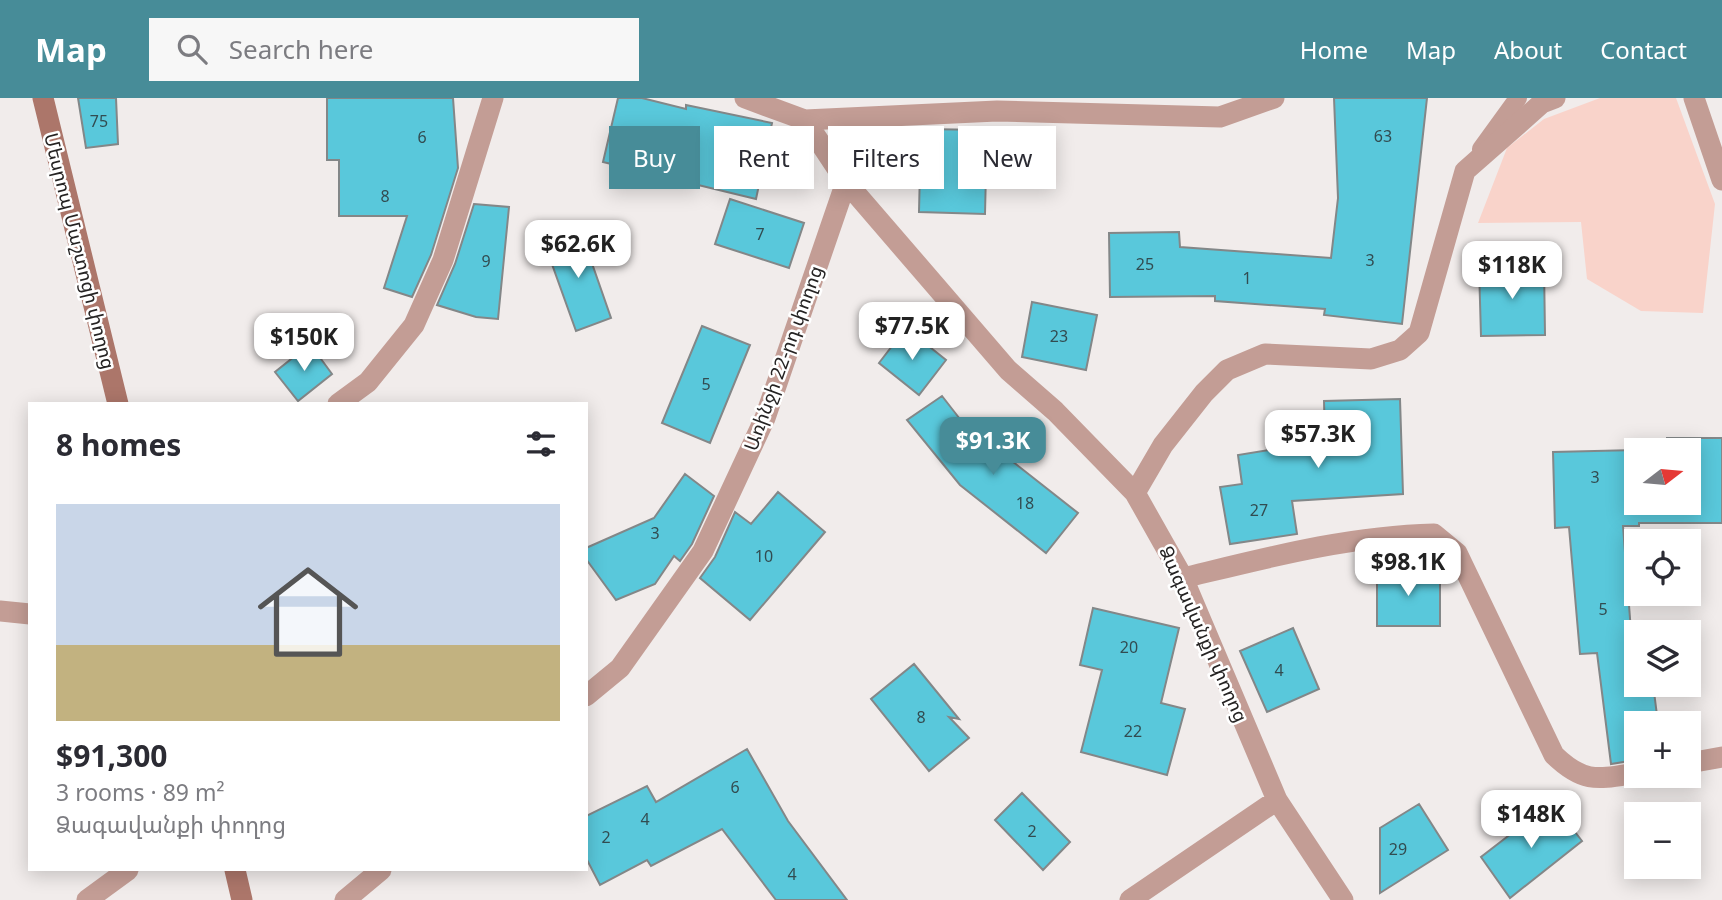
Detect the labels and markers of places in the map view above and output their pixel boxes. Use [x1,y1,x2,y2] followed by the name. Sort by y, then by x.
[521,220,635,280] pin: $62.6K
[1463,242,1561,301] pin: $118K
[855,302,969,362] pin: $77.5K
[255,314,353,373] pin: $150K
[1261,410,1375,470] pin: $57.3K
[936,418,1050,477] pin: $91.3K
[1351,538,1465,598] pin: $98.1K
[1482,790,1580,850] pin: $148K

